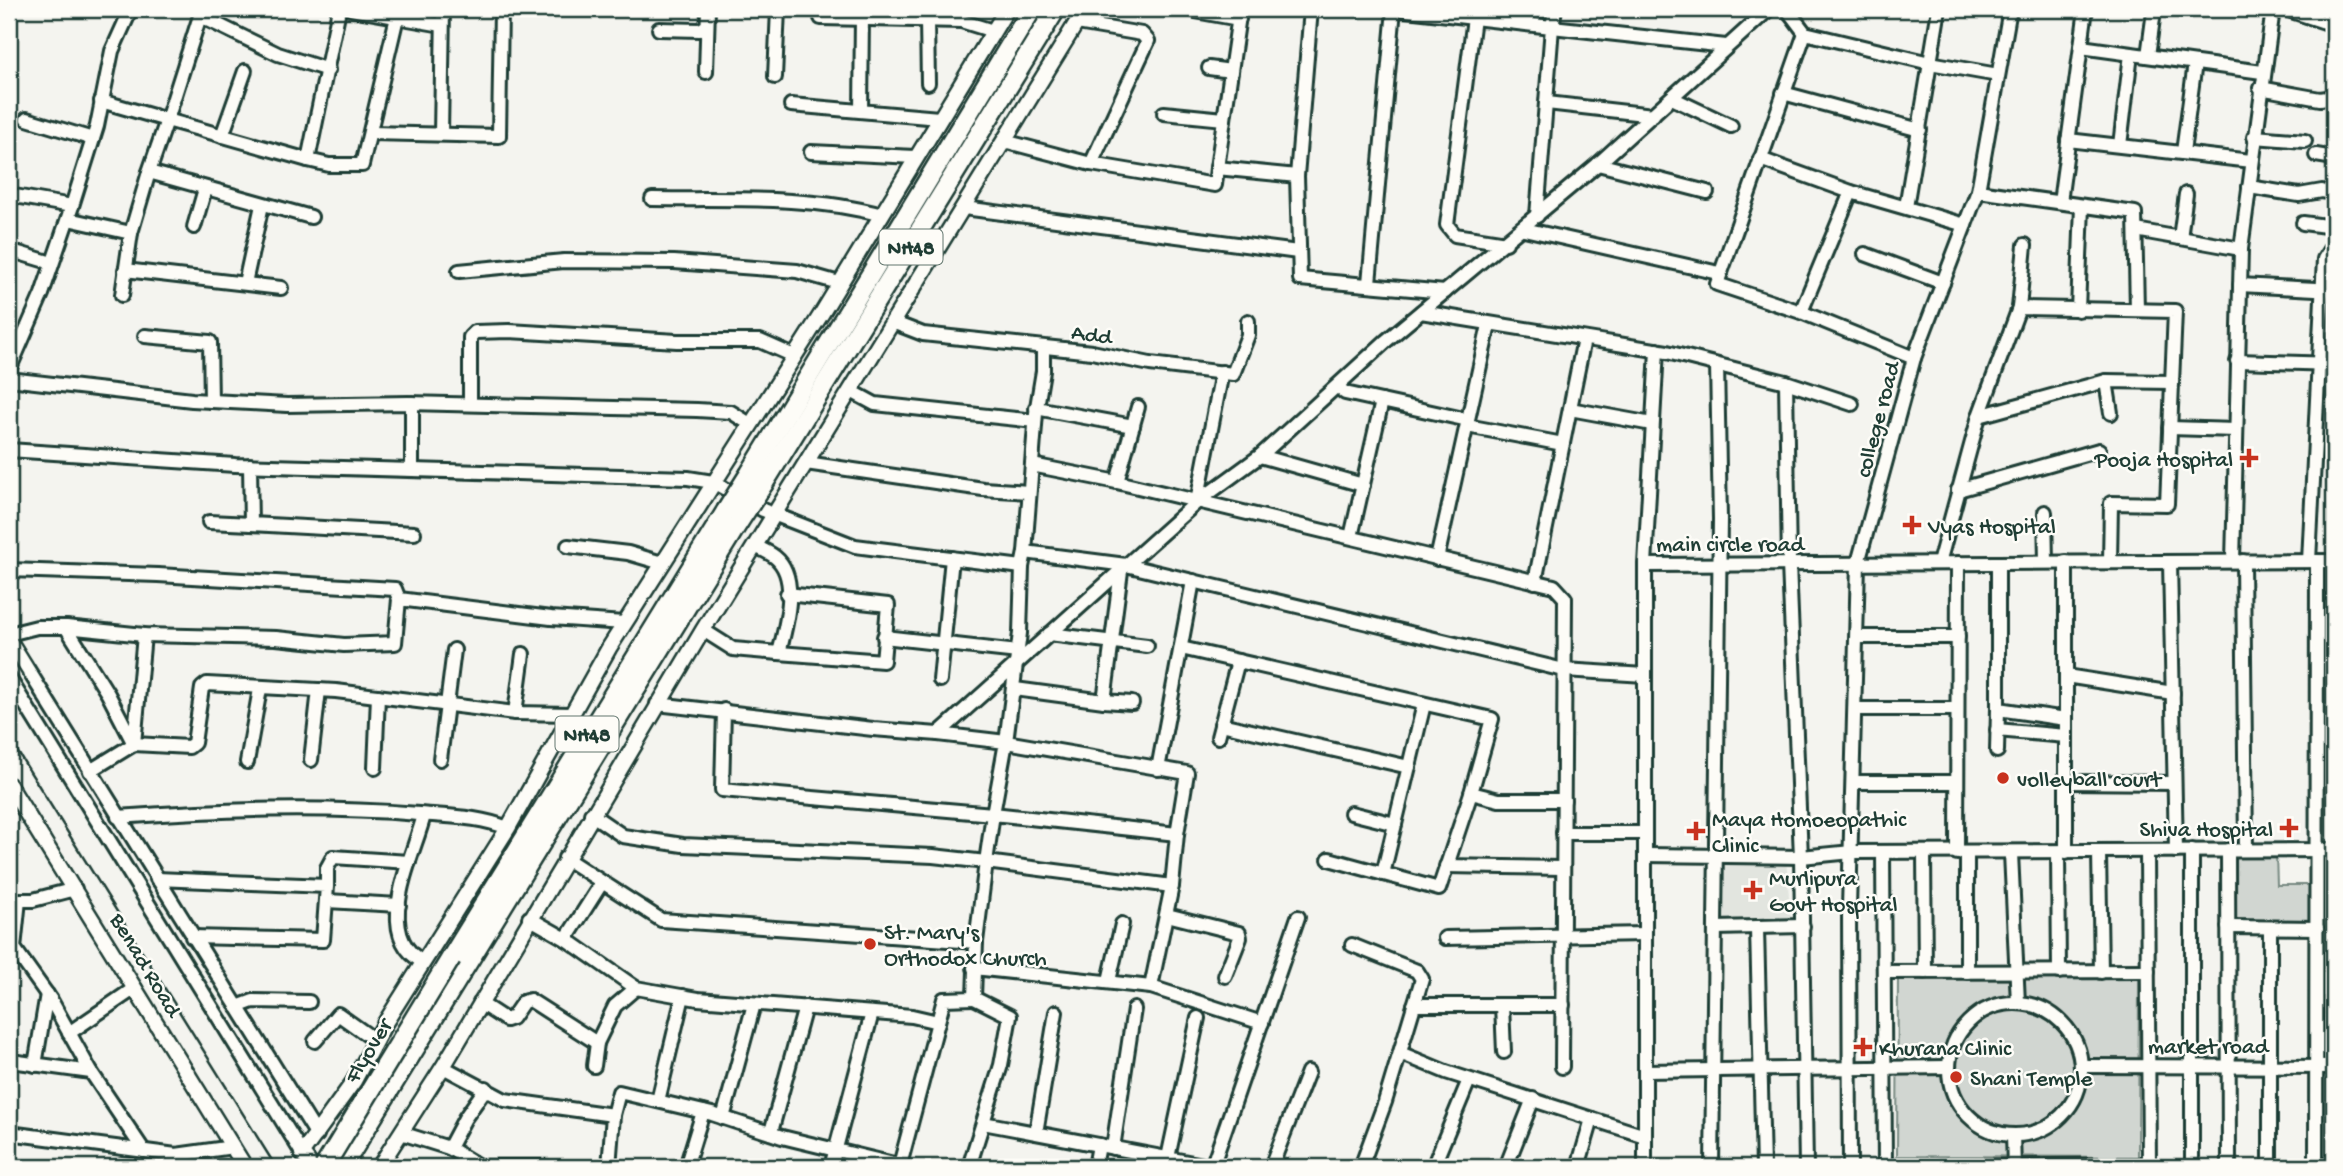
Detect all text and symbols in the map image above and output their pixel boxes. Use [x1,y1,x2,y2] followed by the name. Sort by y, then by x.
[880,230,942,264] road number: NH48
[1070,320,1115,353] street label: Add
[1851,358,1908,481] street label: college road
[2093,448,2233,475] place label: Pooja Hospital
[2239,448,2259,468] marker: Pooja Hospital
[1902,515,1922,535] marker: Vyas Hospital
[1927,515,2056,542] place label: Vyas Hospital
[1656,533,1805,560] street label: main circle road
[556,716,618,752] road number: NH48
[2017,768,2163,795] place label: volleyball court
[1995,770,2011,786] marker: volleyball court
[1712,808,1907,861] place label: Maya Homoeopathic Clinic
[2140,818,2273,845] place label: Shiva Hospital
[2279,818,2299,838] marker: Shiva Hospital
[1686,821,1706,841] marker: Maya Homoeopathic Clinic
[1769,867,1898,920] place label: Murlipura Govt Hospital
[1743,880,1763,900] marker: Murlipura Govt Hospital
[102,908,186,1024] street label: Benad Road
[884,921,1047,974] place label: St. Mary's Orthodox Church
[862,936,878,952] marker: St. Mary's Orthodox Church
[340,1013,401,1090] street label: Flyover
[2148,1035,2270,1062] street label: market road
[1853,1037,1873,1057] marker: Khurana Clinic
[1879,1037,2012,1064] place label: Khurana Clinic
[1970,1067,2094,1094] place label: Shani Temple
[1948,1069,1964,1085] marker: Shani Temple

